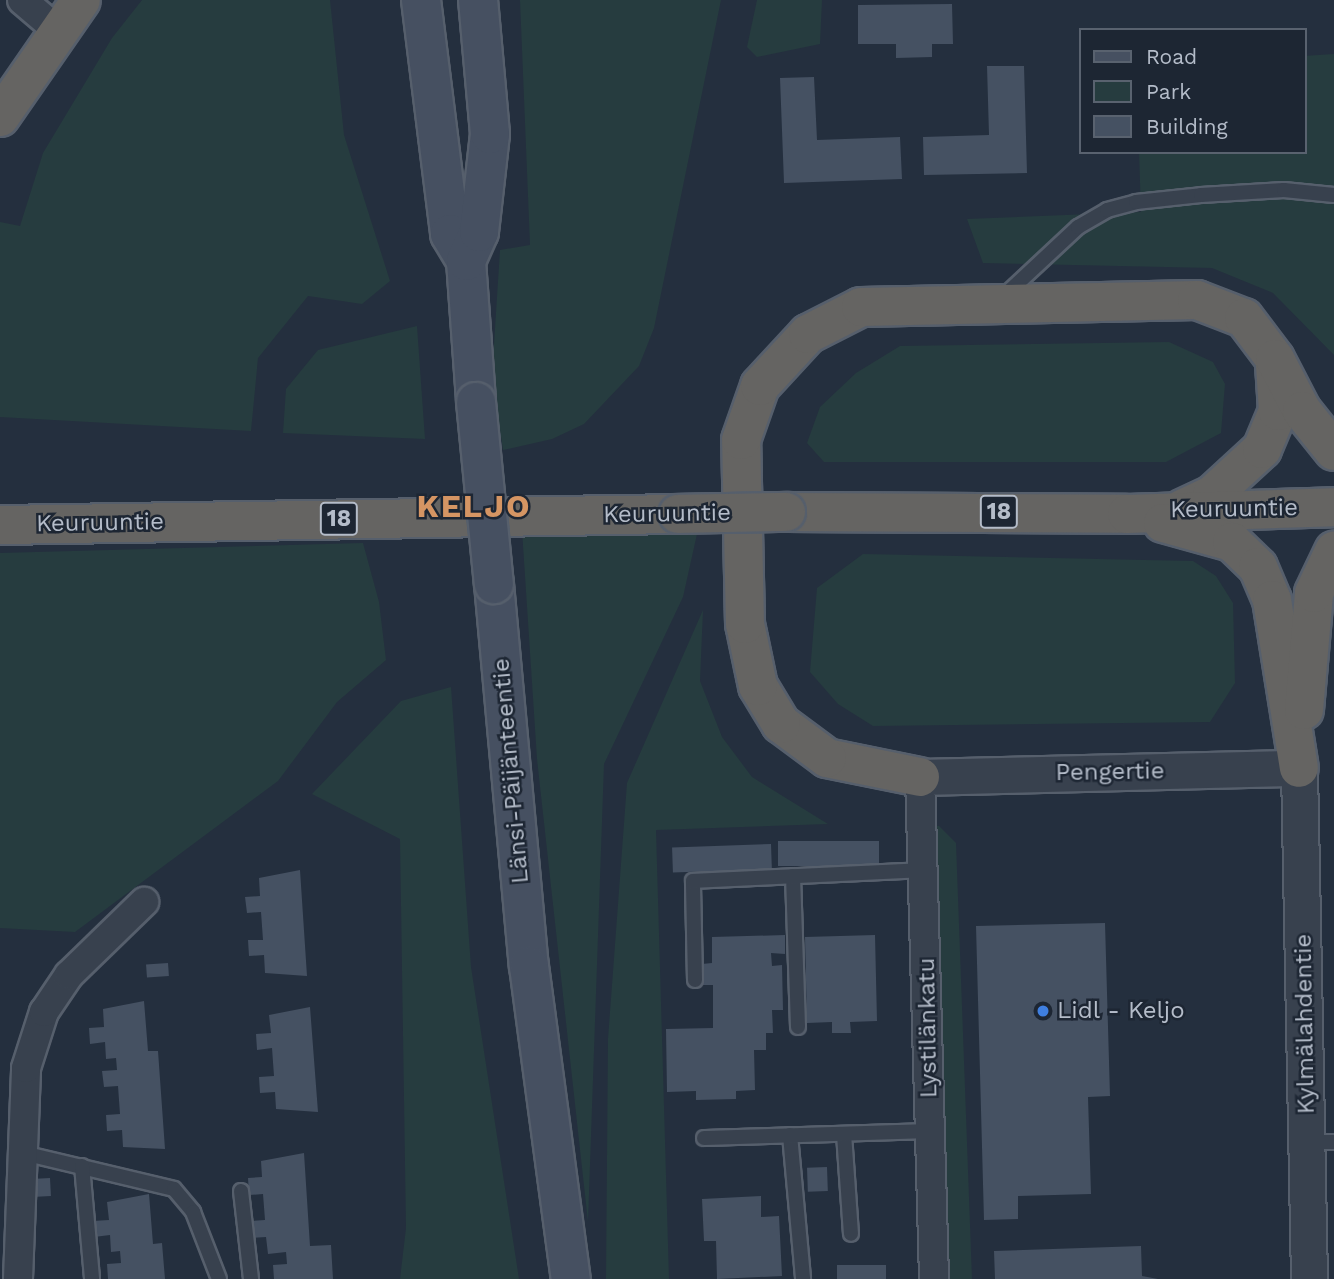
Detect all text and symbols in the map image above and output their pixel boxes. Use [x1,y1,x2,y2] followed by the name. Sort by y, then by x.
[1078,28,1306,154] legend
[1146,44,1197,69] text: Road
[1146,79,1191,104] text: Park
[1146,114,1228,139] text: Building
[417,487,531,525] district label: KELJO
[980,492,1018,532] road number: 18
[1170,493,1298,525] street label: Keuruuntie
[603,498,731,530] street label: Keuruuntie
[320,499,358,538] road number: 18
[36,507,164,539] street label: Keuruuntie
[487,657,535,885] street label: Länsi-Päijänteentie
[1055,757,1165,787] street label: Pengertie
[1289,934,1321,1114] street label: Kylmälahdentie
[912,958,944,1098] street label: Lystilänkatu
[1057,997,1185,1025] place label: Lidl - Keljo
[1035,1003,1051,1019] marker: Lidl - Keljo

